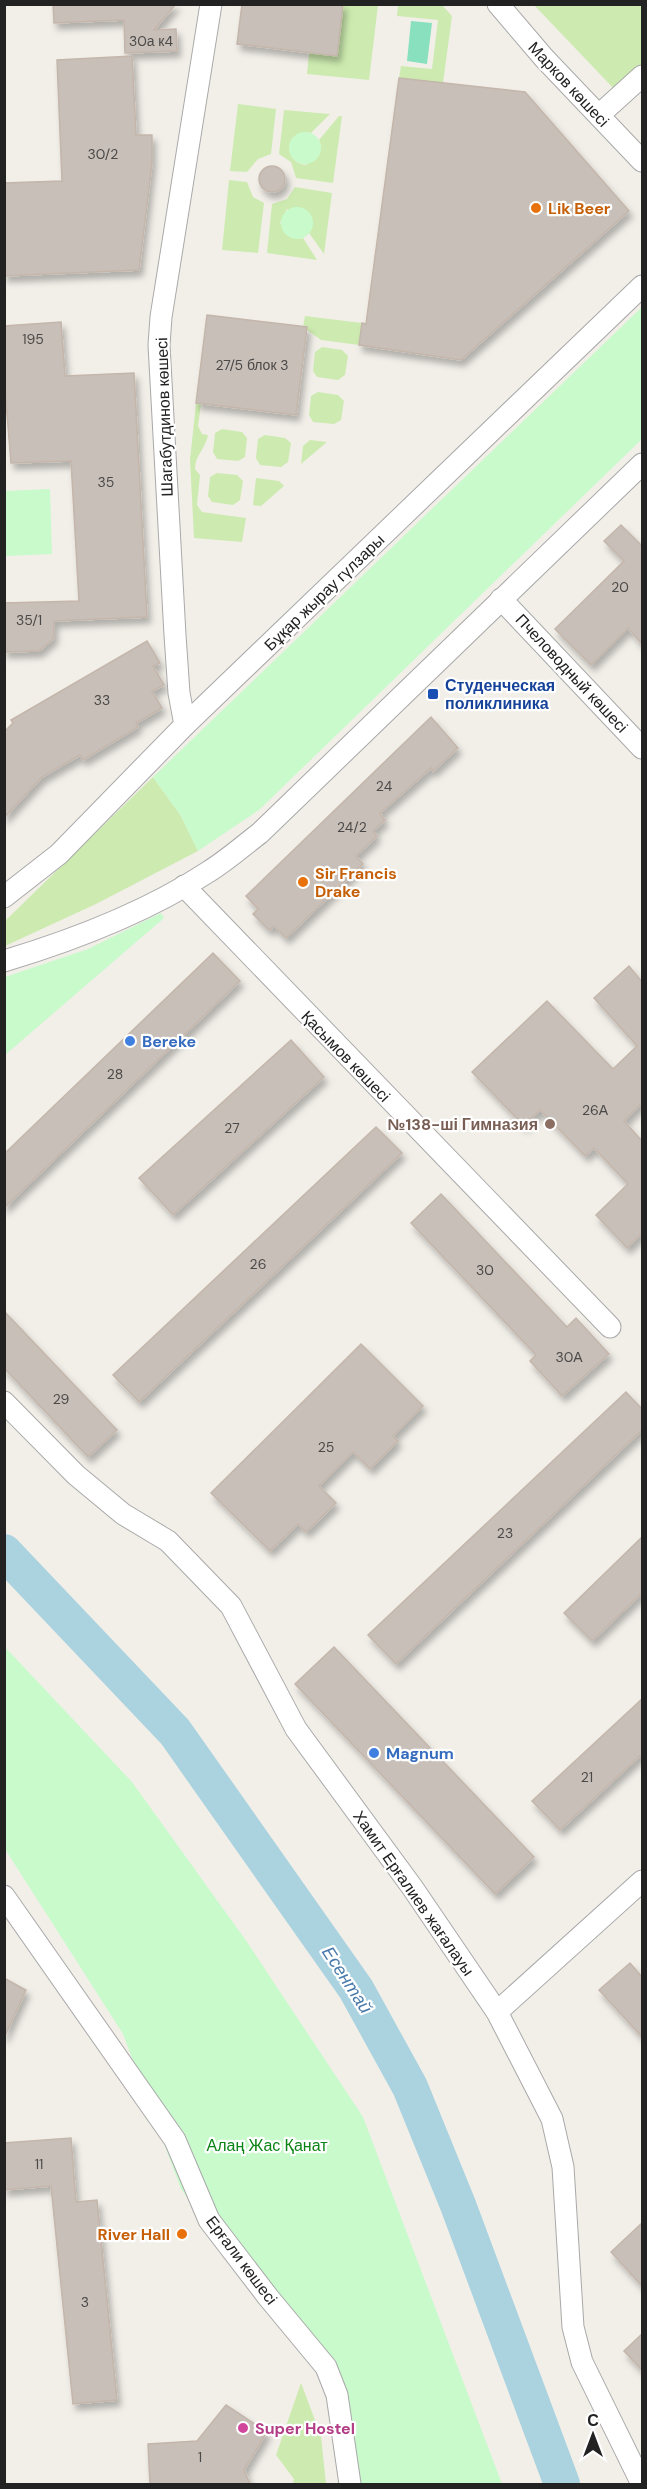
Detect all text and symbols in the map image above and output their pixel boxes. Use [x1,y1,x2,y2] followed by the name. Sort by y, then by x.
[129,32,173,50] house number: 30а к4
[524,37,614,131] street label: Марков көшесі
[88,145,118,163] house number: 30/2
[548,198,611,219] place label: Lik Beer
[529,201,543,215] marker: Lik Beer
[22,330,44,348] house number: 195
[151,337,178,497] street label: Шагабутдинов көшесі
[215,356,289,374] house number: 27/5 блок 3
[98,473,114,491] house number: 35
[260,529,389,655] street label: Бұқар жырау гүлзары
[611,578,629,596] house number: 20
[511,609,632,737] street label: Пчеловодный көшесі
[16,611,42,629] house number: 35/1
[445,675,555,714] place label: Студенческая поликлиника
[426,687,440,701] marker: Студенческая поликлиника
[94,691,110,709] house number: 33
[376,777,393,795] house number: 24
[337,818,367,836] house number: 24/2
[315,863,397,902] place label: Sir Francis Drake
[296,875,310,889] marker: Sir Francis Drake
[297,1006,395,1107] street label: Қасымов көшесі
[142,1031,196,1052] place label: Bereke
[123,1034,137,1048] marker: Bereke
[107,1065,123,1083] house number: 28
[582,1101,609,1119] house number: 26А
[388,1114,538,1135] place label: №138-ші Гимназия
[543,1117,557,1131] marker: №138-ші Гимназия
[224,1119,240,1137] house number: 27
[250,1255,266,1273] house number: 26
[476,1261,494,1279] house number: 30
[555,1348,583,1366] house number: 30А
[53,1390,70,1408] house number: 29
[318,1438,334,1456] house number: 25
[497,1524,513,1542] house number: 23
[386,1743,454,1764] place label: Magnum
[367,1746,381,1760] marker: Magnum
[581,1768,593,1786] house number: 21
[348,1806,479,1980] street label: Хамит Ерғалиев жағалауы
[316,1942,378,2018] water label: Есентай
[206,2135,328,2156] park label: Алаң Жас Қанат
[35,2155,43,2173] house number: 11
[201,2212,282,2309] street label: Ерғали көшесі
[98,2224,170,2245] place label: River Hall
[175,2227,189,2241] marker: River Hall
[81,2293,89,2311] house number: 3
[563,2405,623,2465] north arrow
[587,2410,599,2431] text: С
[255,2418,355,2439] place label: Super Hostel
[236,2421,250,2435] marker: Super Hostel
[198,2448,202,2466] house number: 1

